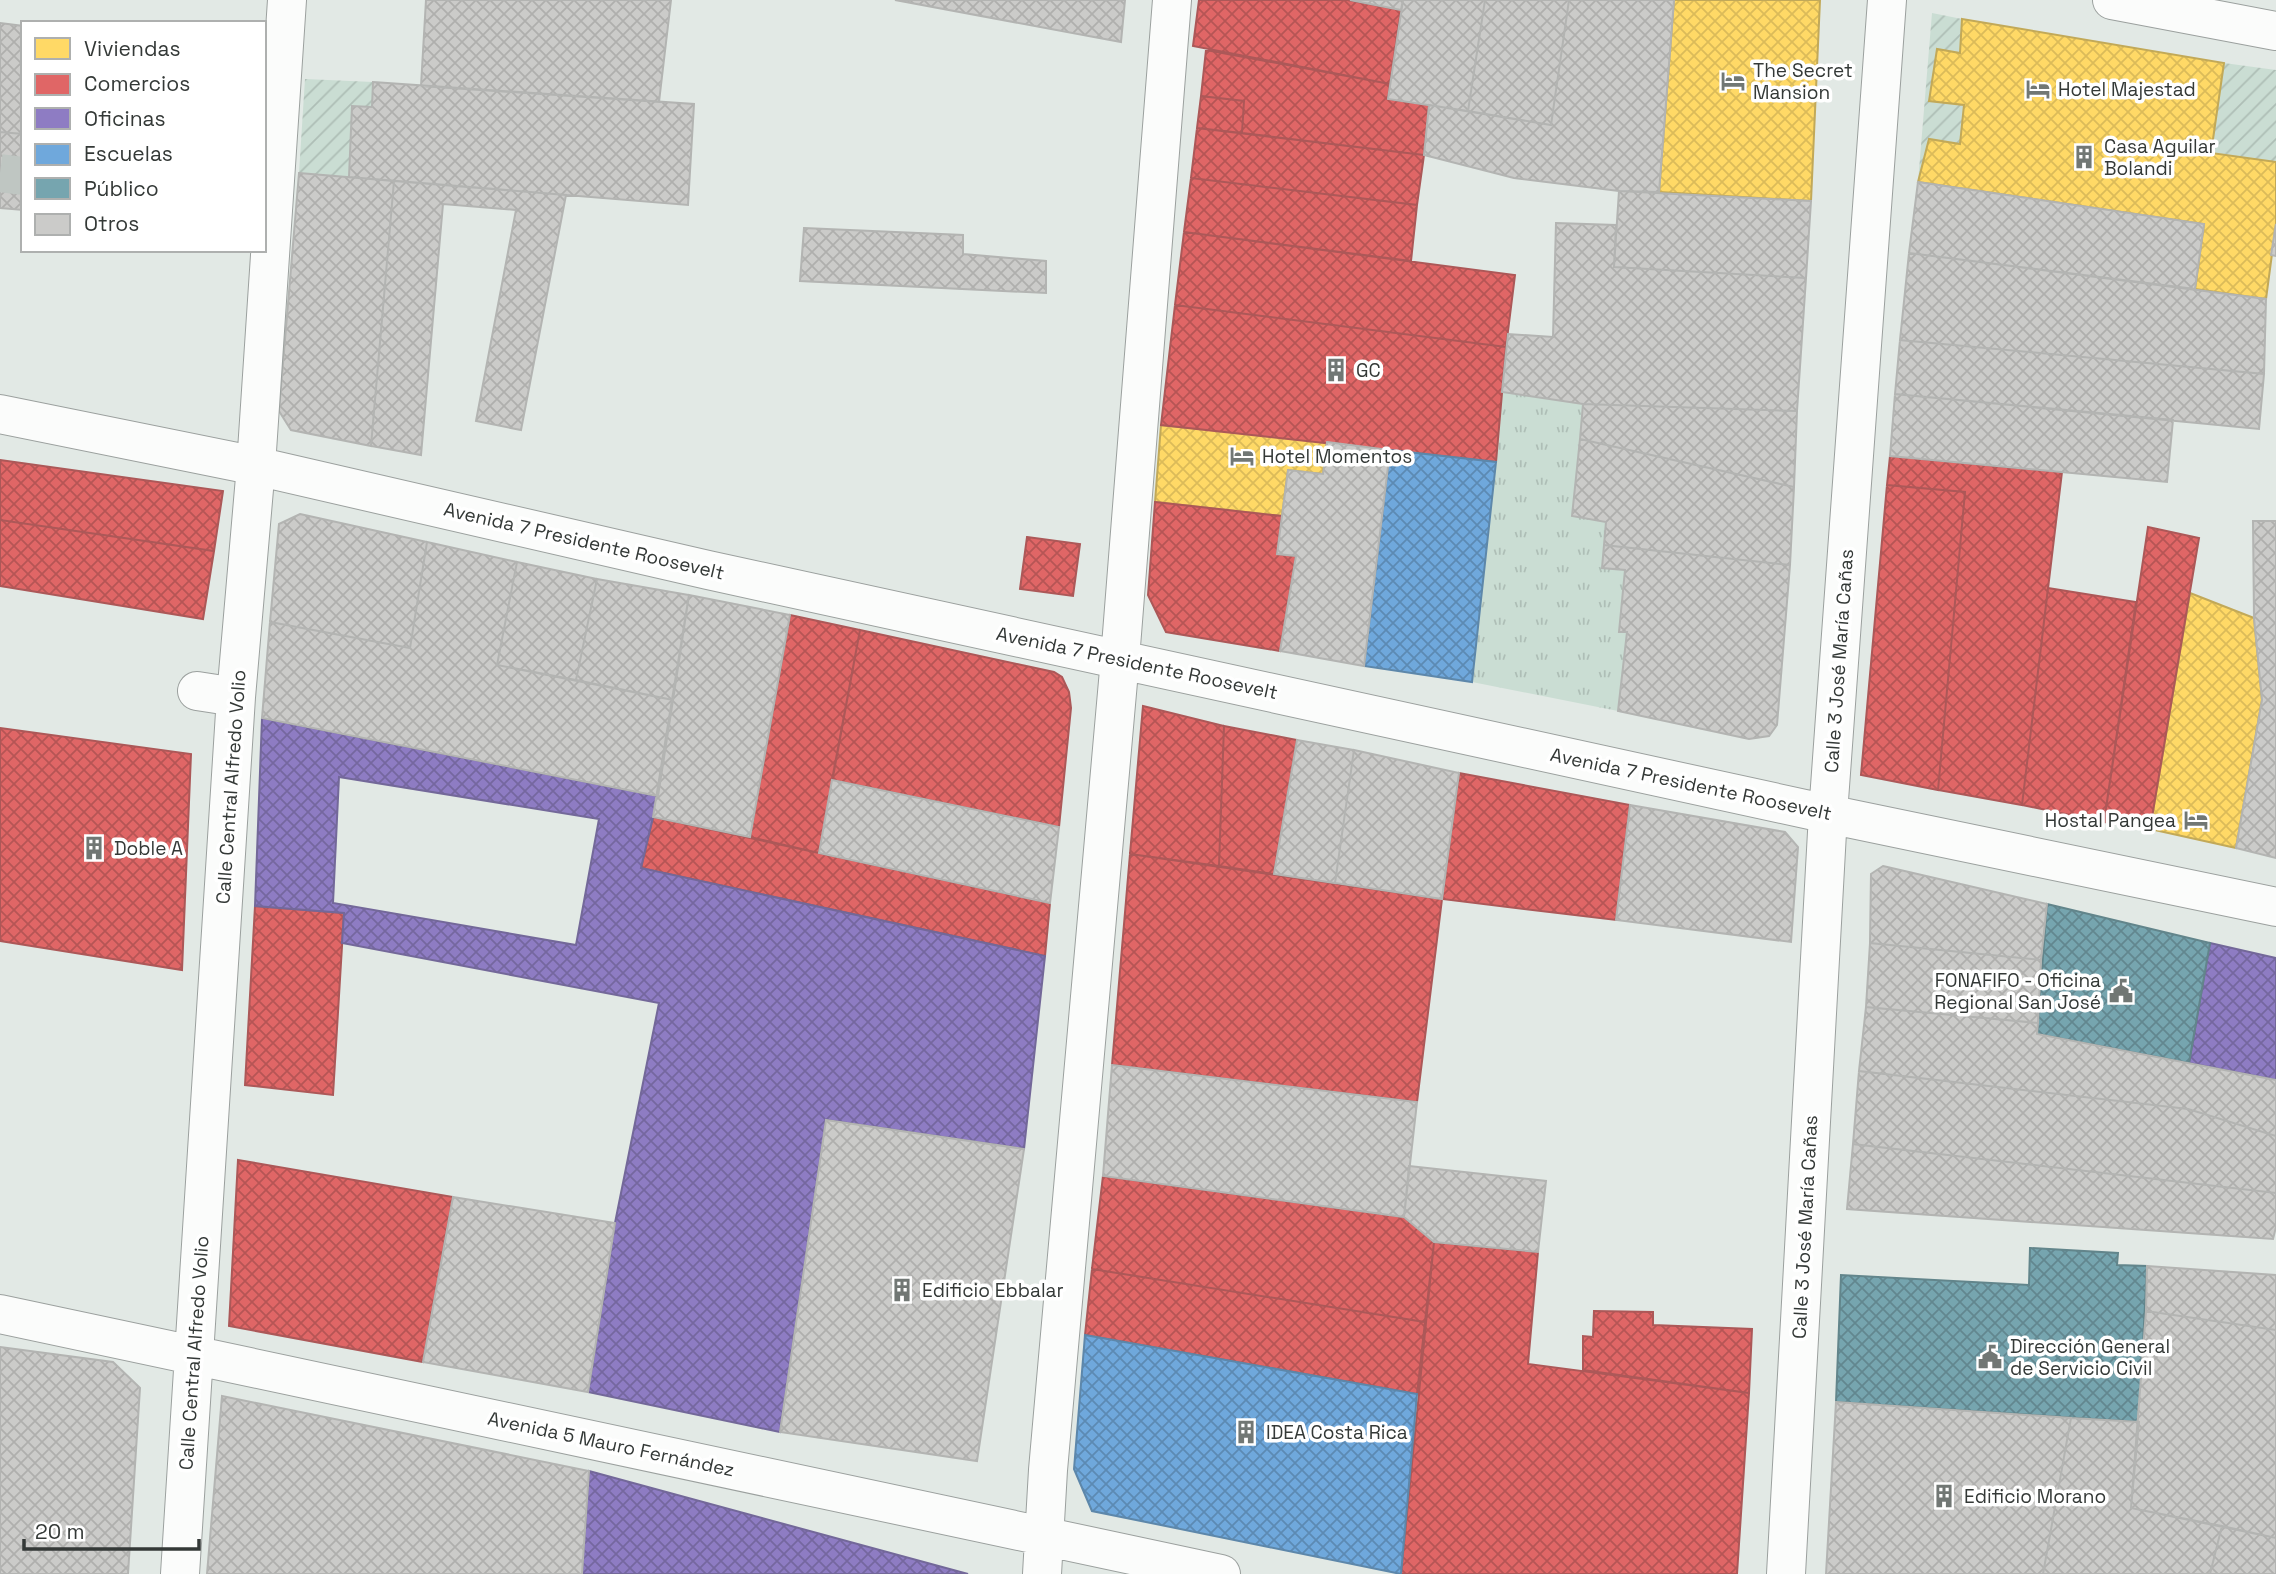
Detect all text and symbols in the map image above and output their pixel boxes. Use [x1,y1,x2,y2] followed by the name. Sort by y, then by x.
[21,21,266,252] legend
[84,35,181,62] text: Viviendas
[1753,58,1853,105] place label: The Secret Mansion
[1719,67,1747,95] hotel icon: The Secret Mansion
[84,70,190,97] text: Comercios
[2024,75,2052,103] hotel icon: Hotel Majestad
[2058,77,2196,102] place label: Hotel Majestad
[84,105,166,132] text: Oficinas
[2104,134,2216,181] place label: Casa Aguilar Bolandi
[84,140,173,167] text: Escuelas
[2070,143,2098,171] building icon: Casa Aguilar Bolandi
[84,175,159,202] text: Público
[84,210,139,237] text: Otros
[1322,356,1350,384] building icon: GC
[1356,358,1381,383] place label: GC
[1228,442,1256,470] hotel icon: Hotel Momentos
[1262,444,1412,469] place label: Hotel Momentos
[441,497,727,585] street label: Avenida 7 Presidente Roosevelt
[1819,548,1859,774] street label: Calle 3 José María Cañas
[994,621,1280,705] street label: Avenida 7 Presidente Roosevelt
[210,669,252,905] street label: Calle Central Alfredo Volio
[1548,742,1834,826] street label: Avenida 7 Presidente Roosevelt
[2182,806,2210,834] hotel icon: Hostal Pangea
[2045,808,2176,833] place label: Hostal Pangea
[80,834,108,862] building icon: Doble A
[114,836,183,861] place label: Doble A
[1934,968,2101,1015] place label: FONAFIFO - Oficina Regional San José
[2107,977,2135,1005] public building icon: FONAFIFO - Oficina Regional San José
[1787,1114,1823,1340] street label: Calle 3 José María Cañas
[173,1235,215,1471] street label: Calle Central Alfredo Volio
[888,1276,916,1304] building icon: Edificio Ebbalar
[922,1278,1064,1303] place label: Edificio Ebbalar
[2010,1334,2170,1381] place label: Dirección General de Servicio Civil
[1976,1343,2004,1371] public building icon: Dirección General de Servicio Civil
[485,1406,737,1482] street label: Avenida 5 Mauro Fernández
[1232,1418,1260,1446] building icon: IDEA Costa Rica
[1266,1420,1408,1445] place label: IDEA Costa Rica
[1930,1482,1958,1510] building icon: Edificio Morano
[1964,1484,2106,1509] place label: Edificio Morano
[24,1508,200,1552] scale bar
[35,1518,85,1545] text: 20 m

